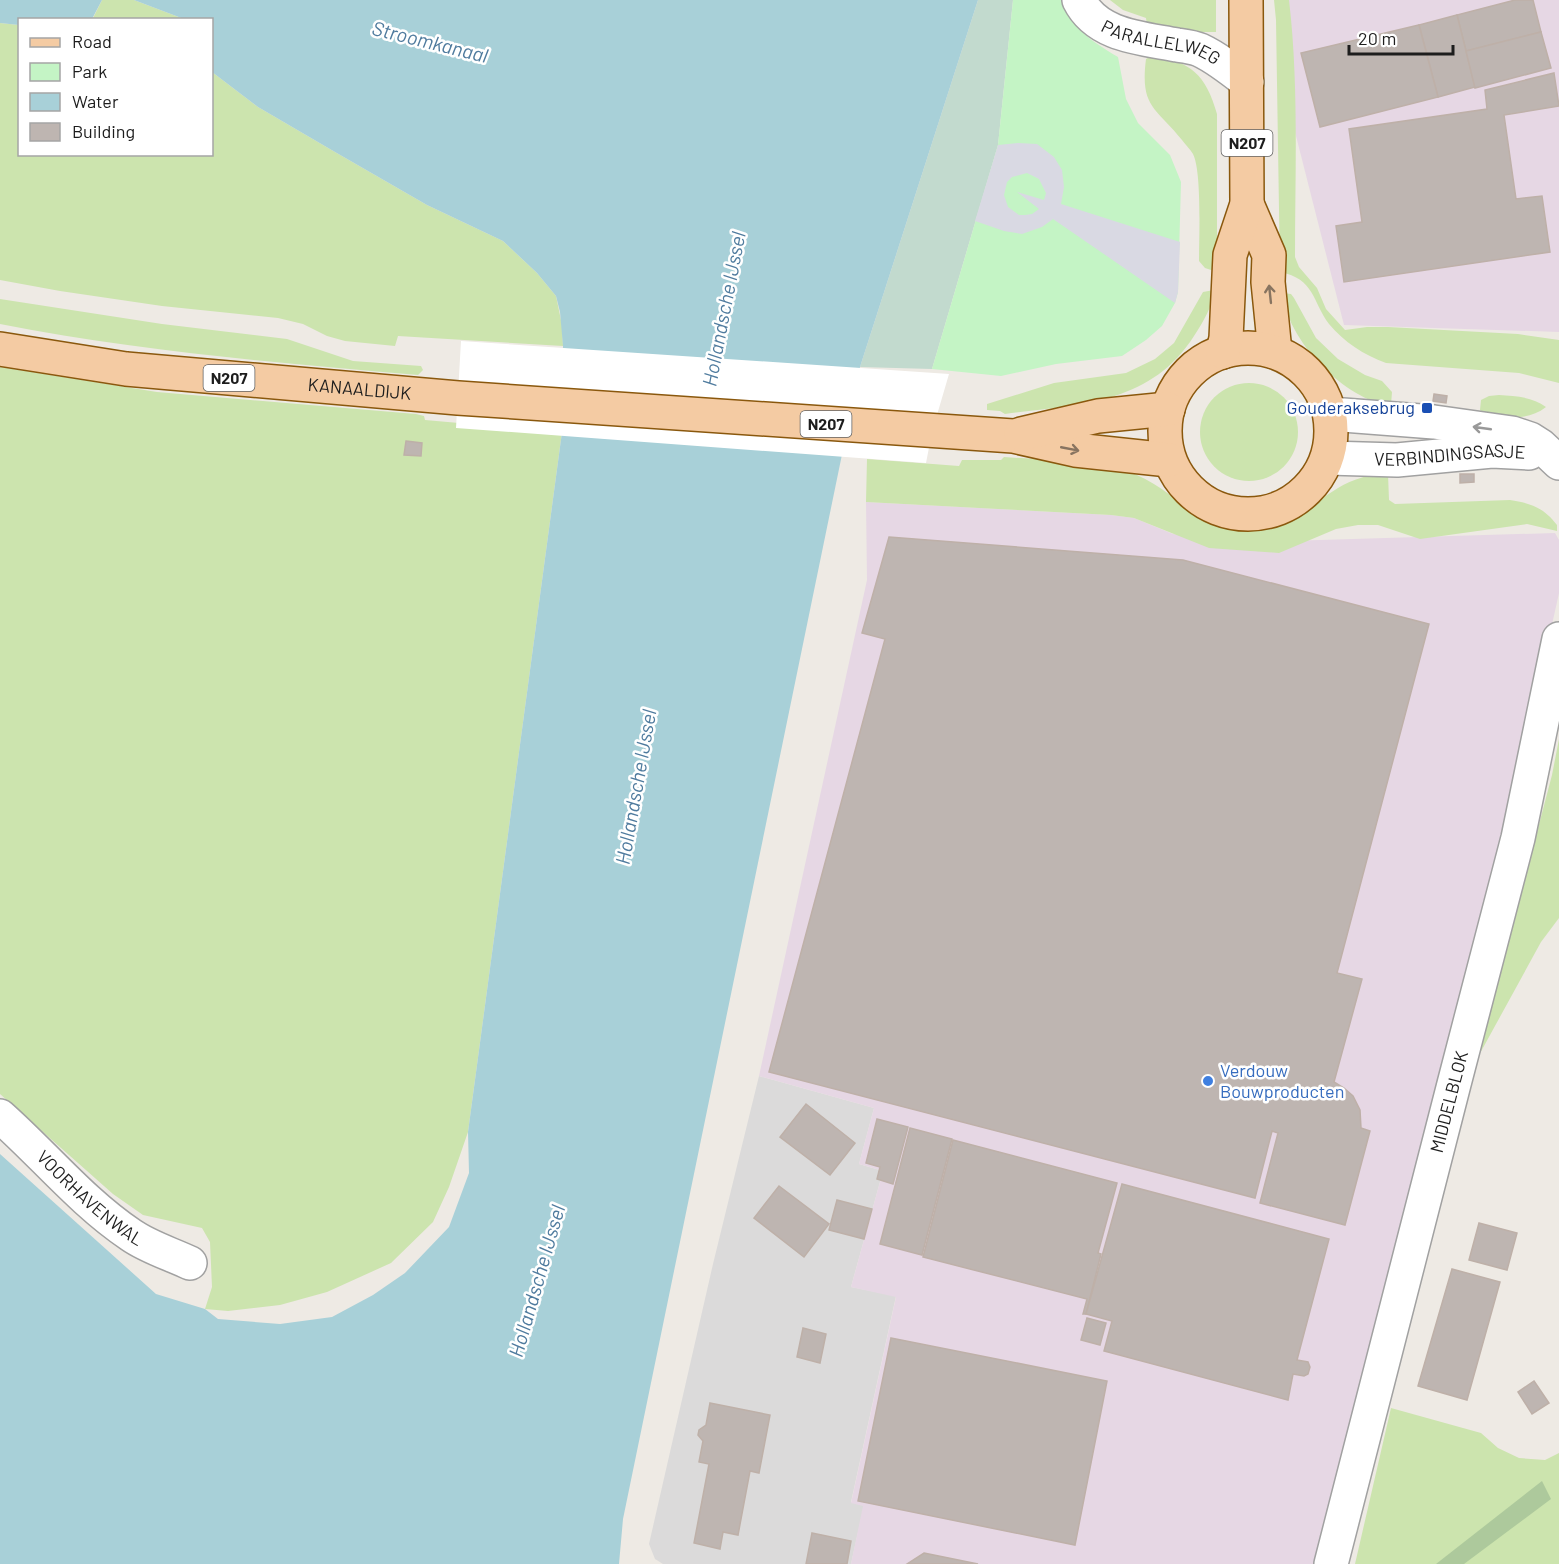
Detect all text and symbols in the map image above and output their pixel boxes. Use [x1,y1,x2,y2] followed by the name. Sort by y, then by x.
[370,15,491,67] water label: Stroomkanaal
[1098,15,1225,69] street label: PARALLELWEG
[18,18,213,156] legend
[1349,18,1452,56] scale bar
[1358,27,1396,49] text: 20 m
[72,30,112,52] text: Road
[72,60,107,82] text: Park
[72,90,119,112] text: Water
[72,120,135,142] text: Building
[1222,130,1272,156] road number: N207
[696,229,750,388] water label: Hollandsche IJssel
[1264,285,1275,304] one-way arrow
[204,365,254,391] road number: N207
[307,373,412,404] street label: KANAALDIJK
[1287,396,1415,418] place label: Gouderaksebrug
[1420,401,1434,415] marker: Gouderaksebrug
[800,411,852,437] road number: N207
[1472,422,1492,433] one-way arrow
[1374,439,1526,470] street label: VERBINDINGSASJE
[1060,444,1079,455] one-way arrow
[610,707,661,866] water label: Hollandsche IJssel
[1425,1048,1472,1155] street label: MIDDELBLOK
[1220,1059,1344,1102] place label: Verdouw Bouwproducten
[1201,1074,1215,1088] marker: Verdouw Bouwproducten
[33,1145,147,1250] street label: VOORHAVENWAL
[503,1201,569,1360] water label: Hollandsche IJssel

